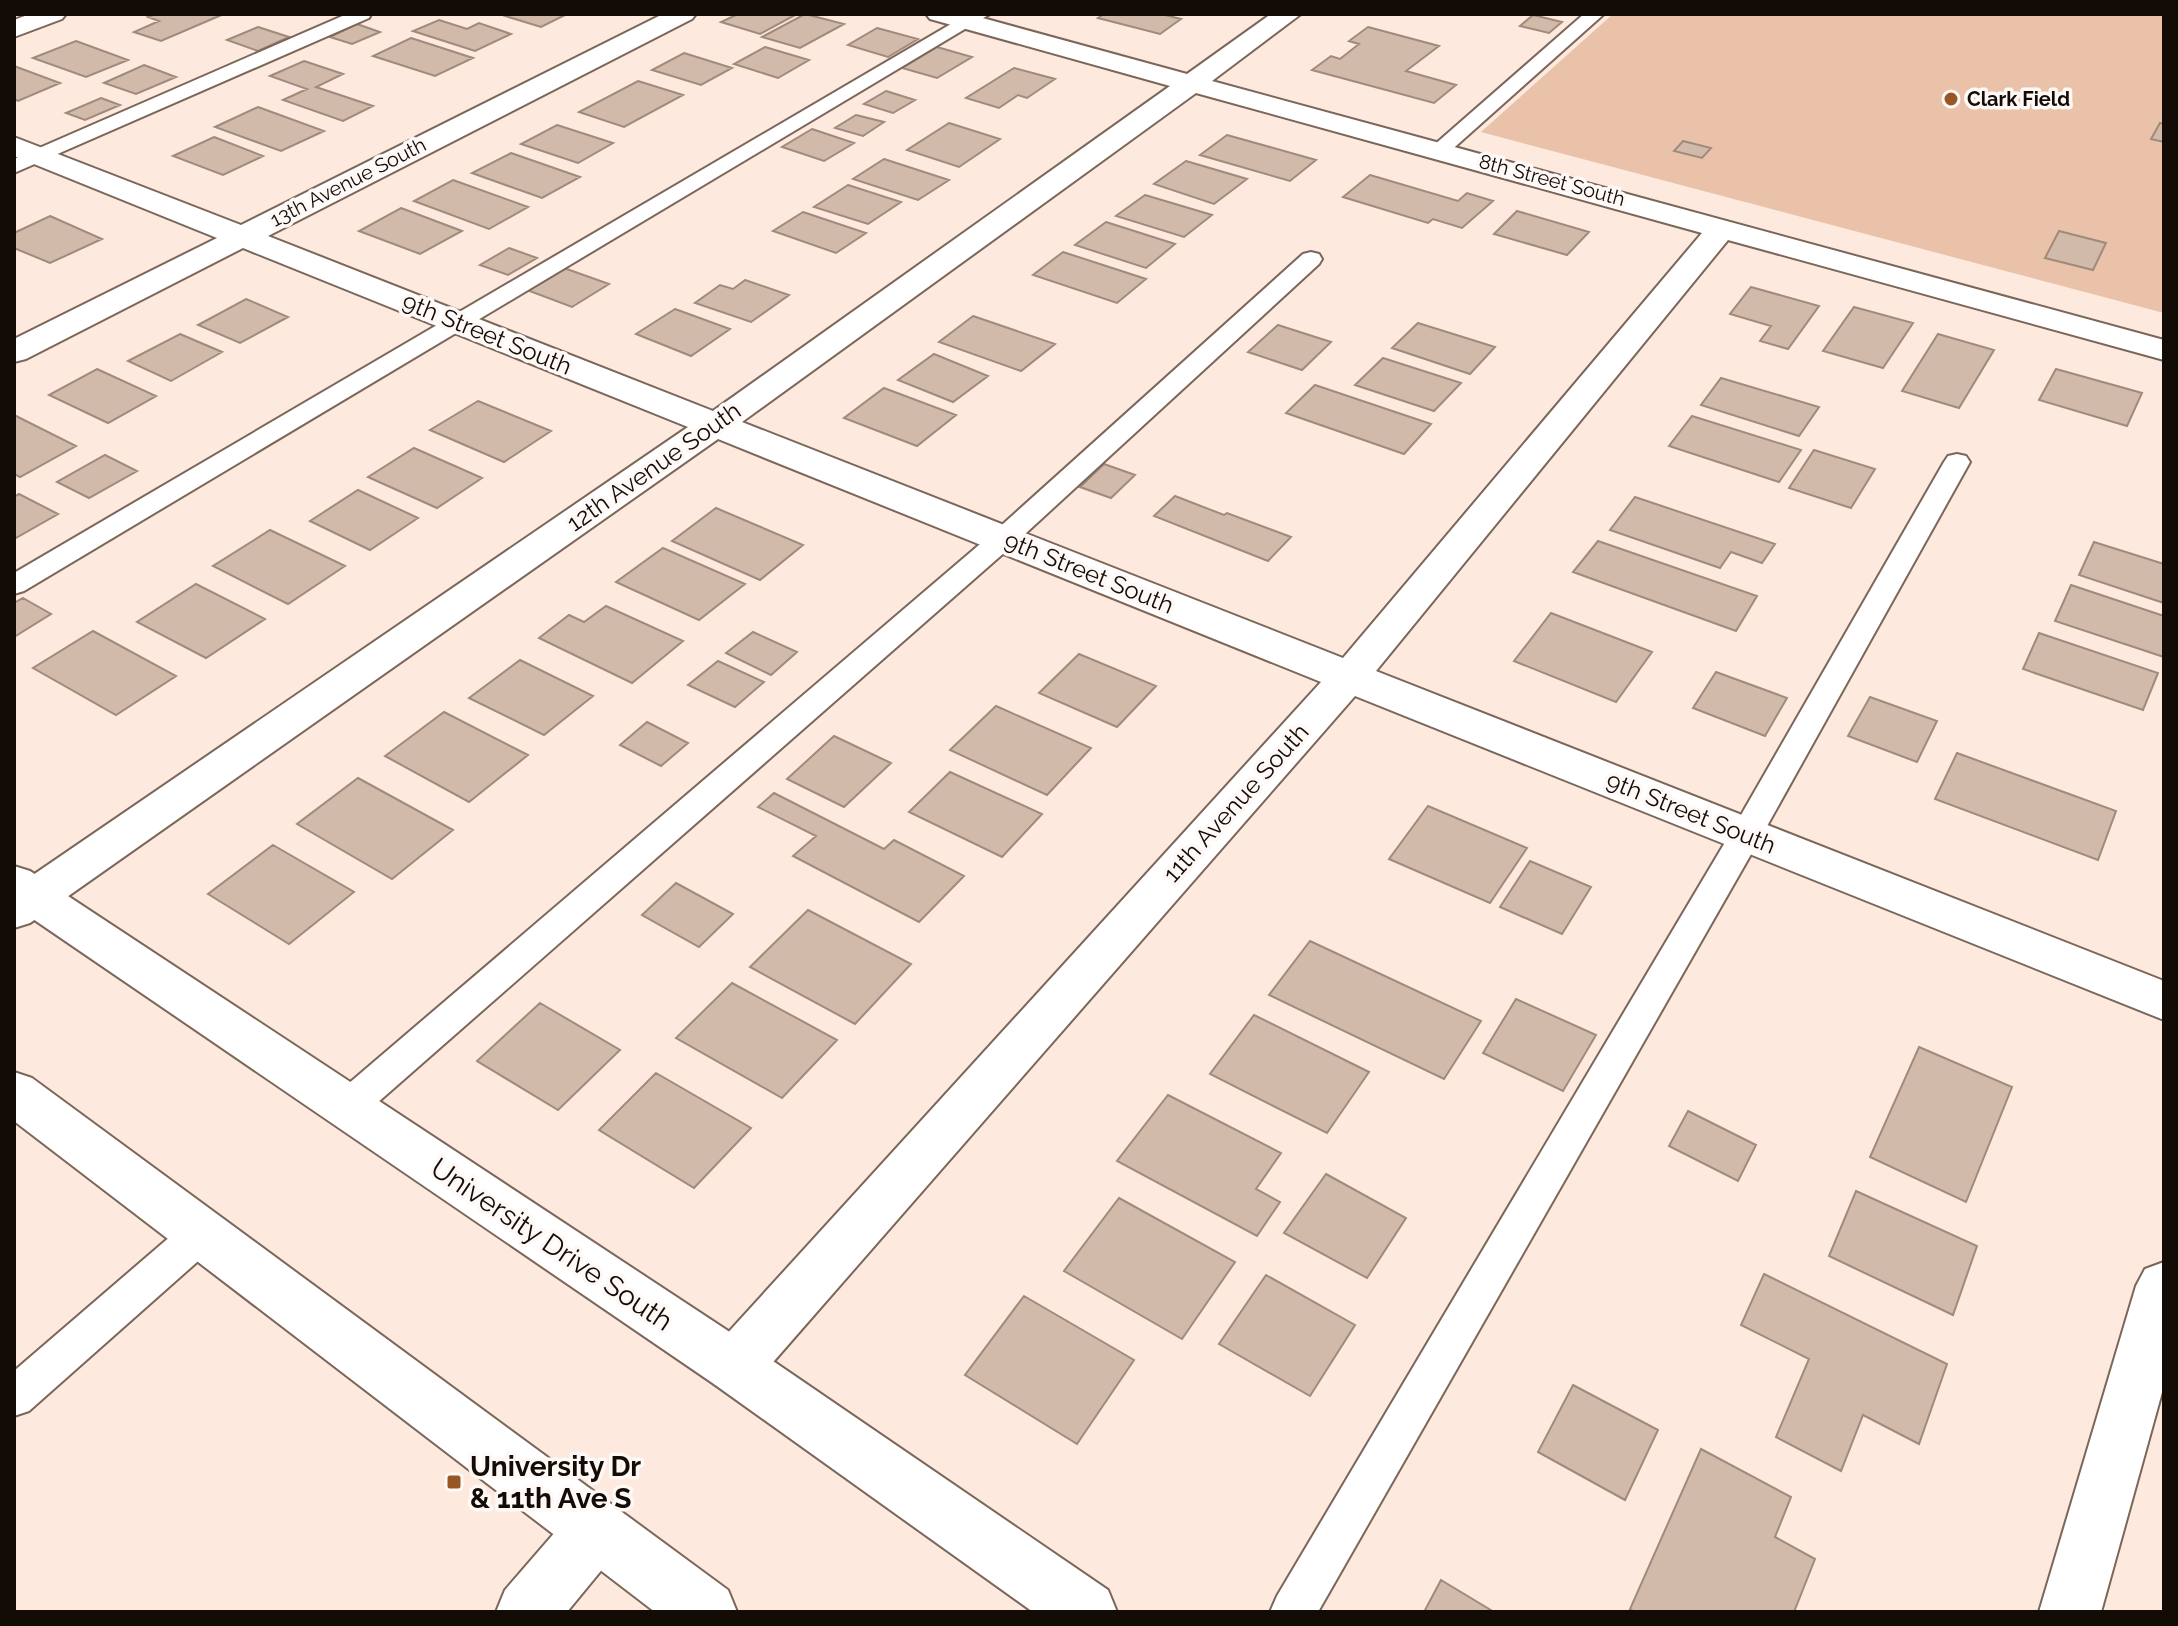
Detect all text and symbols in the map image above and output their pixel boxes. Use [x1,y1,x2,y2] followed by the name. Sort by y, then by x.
[1967,87,2070,111] place label: Clark Field
[1942,90,1960,108] marker: Clark Field
[266,132,430,232] street label: 13th Avenue South
[1476,149,1628,211] street label: 8th Street South
[398,286,576,381] street label: 9th Street South
[561,396,746,537] street label: 12th Avenue South
[1000,525,1178,620] street label: 9th Street South
[1157,717,1314,888] street label: 11th Avenue South
[1602,765,1780,860] street label: 9th Street South
[425,1151,679,1338] street label: University Drive South
[470,1450,641,1515] place label: University Dr & 11th Ave S
[445,1473,463,1491] marker: University Dr & 11th Ave S

